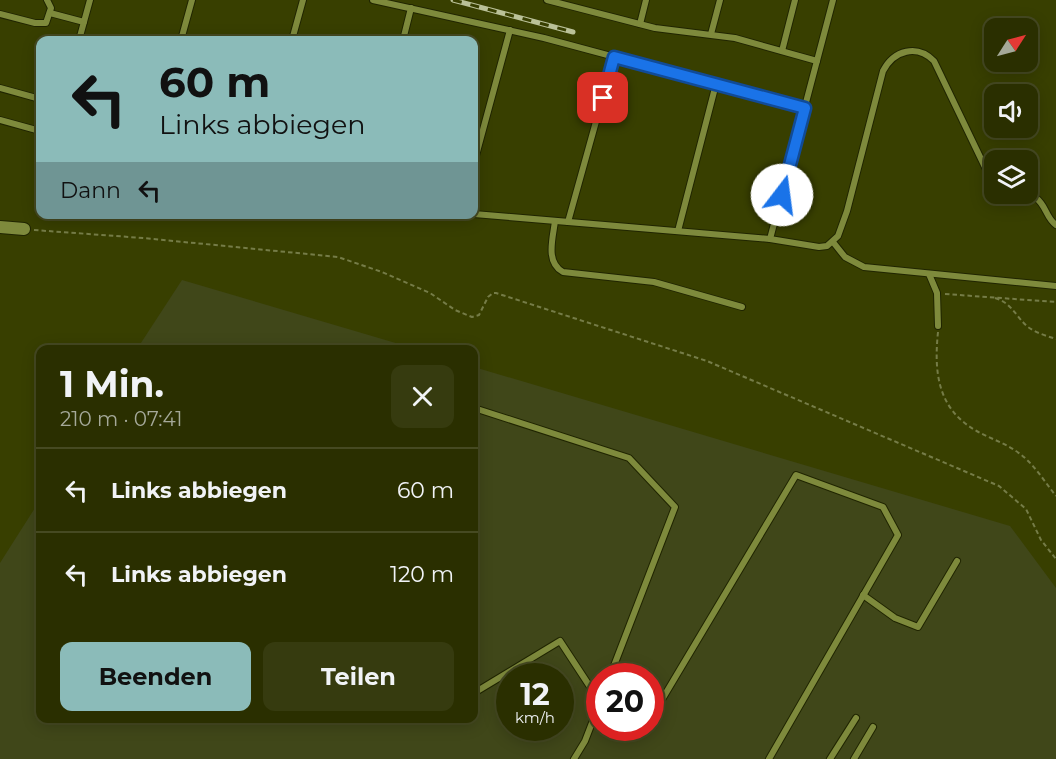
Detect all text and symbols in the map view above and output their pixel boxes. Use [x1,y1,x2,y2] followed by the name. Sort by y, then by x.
[984,18,1038,72] north arrow
[984,18,1038,204] map controls
[159,56,270,108] text: 60 m
[60,60,138,138] icon: left
[577,72,628,123] pin
[586,81,619,114] icon: arrive
[984,84,1038,138] button: sound
[159,108,366,141] text: Links abbiegen
[984,150,1038,204] button: layers
[750,163,814,227] position arrow
[133,174,166,207] icon: left
[60,177,121,204] text: Dann
[60,362,164,406] text: 1 Min.
[391,365,454,428] button: close
[60,407,182,431] text: 210 m · 07:41
[60,474,93,507] icon: left
[111,477,287,504] text: Links abbiegen
[397,477,454,504] text: 60 m
[60,558,93,591] icon: left
[111,561,287,588] text: Links abbiegen
[390,561,454,588] text: 120 m
[60,642,251,711] button: Beenden
[263,642,454,711] button: Teilen
[586,663,664,741] speed limit sign: 20
[520,676,550,713] text: 12
[515,708,555,727] text: km/h

